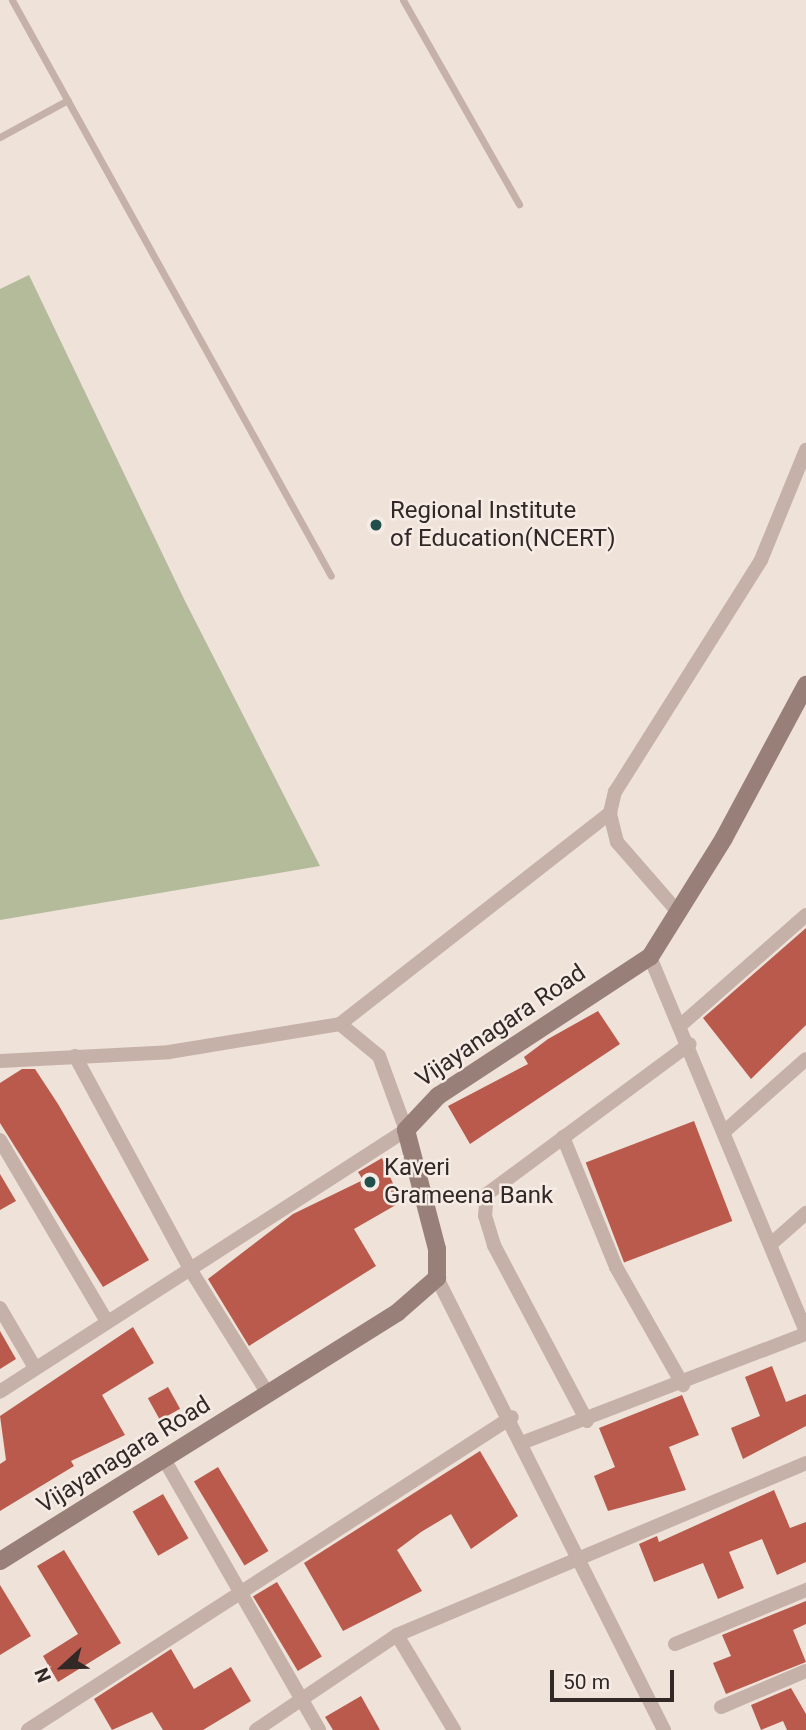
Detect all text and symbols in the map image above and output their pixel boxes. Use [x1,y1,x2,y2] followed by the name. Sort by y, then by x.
[390,497,616,553] place label: Regional Institute of Education(NCERT)
[368,517,384,533] marker: Regional Institute of Education(NCERT)
[411,959,591,1093] street label: Vijayanagara Road
[384,1154,553,1210] place label: Kaveri Grameena Bank
[362,1174,378,1190] marker: Kaveri Grameena Bank
[32,1390,216,1520] street label: Vijayanagara Road
[28,1632,98,1702] north arrow
[554,1656,678,1700] scale bar
[30,1665,56,1686] text: N
[563,1670,610,1694] text: 50 m

